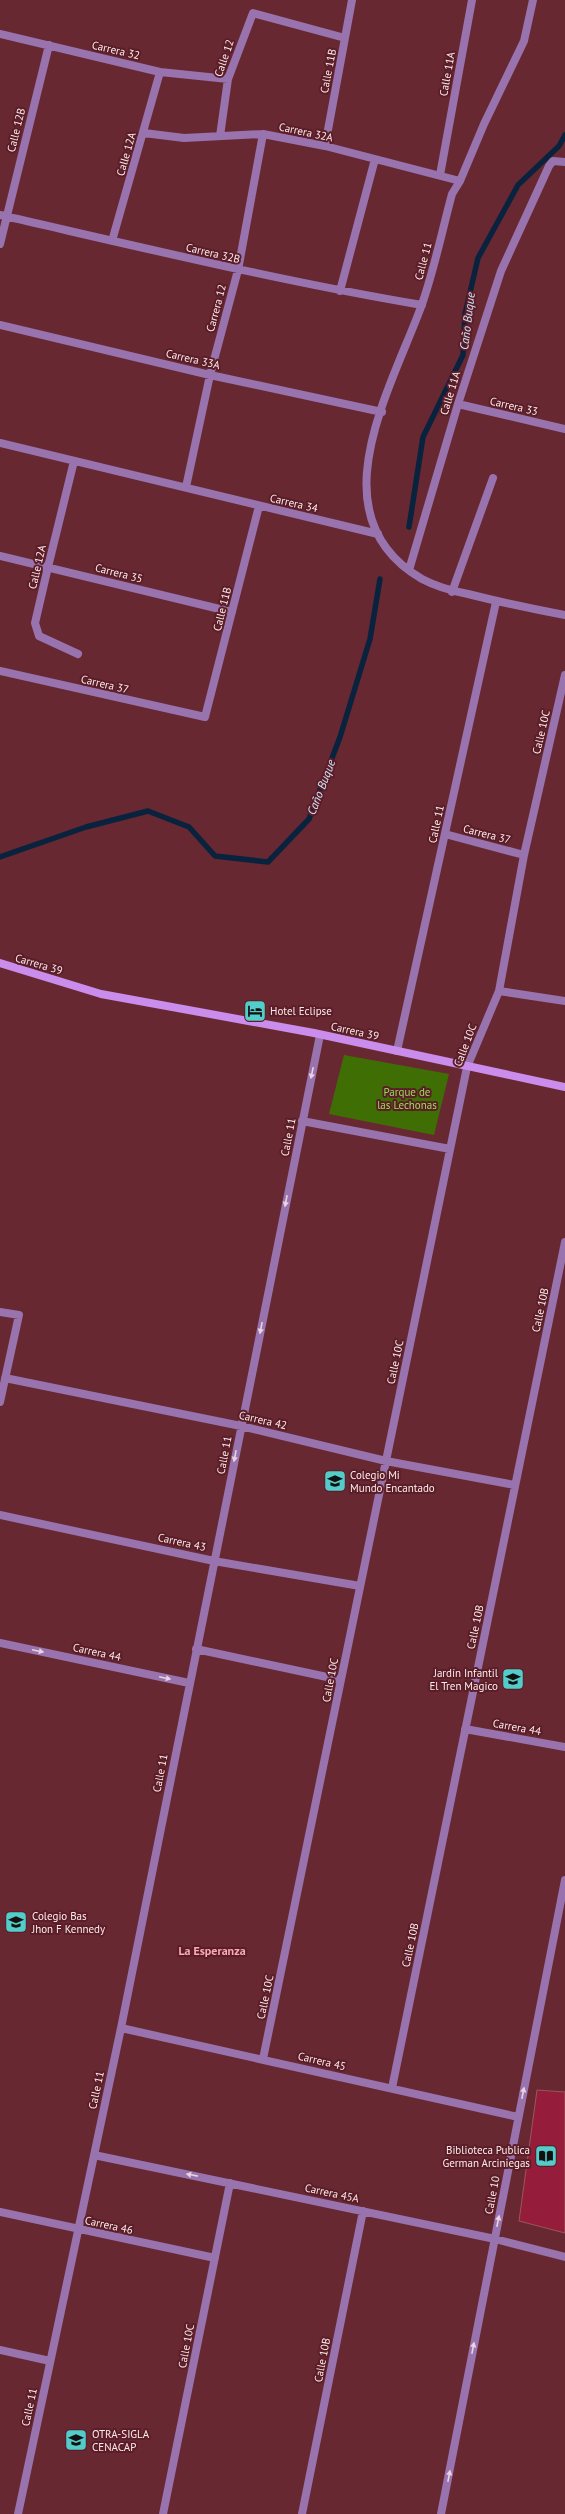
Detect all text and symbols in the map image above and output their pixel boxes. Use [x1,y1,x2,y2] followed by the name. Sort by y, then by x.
[91,38,141,62] street label: Carrera 32
[211,38,237,78] street label: Calle 12
[317,48,339,94] street label: Calle 11B
[436,50,458,97] street label: Calle 11A
[4,107,28,153] street label: Calle 12B
[278,119,335,145] street label: Carrera 32A
[113,130,139,178] street label: Calle 12A
[185,240,241,266] street label: Carrera 32B
[411,241,435,281] street label: Calle 11
[203,283,229,333] street label: Carrera 12
[456,291,478,351] water label: Caño Buque
[165,346,222,372] street label: Carrera 33A
[437,369,463,417] street label: Calle 11A
[489,394,539,418] street label: Carrera 33
[269,491,319,515] street label: Carrera 34
[25,543,49,590] street label: Calle 12A
[94,560,144,586] street label: Carrera 35
[210,586,234,632] street label: Calle 11B
[80,672,130,696] street label: Carrera 37
[529,709,553,755] street label: Calle 10C
[304,757,339,817] water label: Caño Buque
[425,804,447,844] street label: Calle 11
[462,821,512,847] street label: Carrera 37
[14,951,64,977] street label: Carrera 39
[242,998,268,1024] hotel icon: Hotel Eclipse
[270,1004,332,1018] place label: Hotel Eclipse
[330,1019,380,1043] street label: Carrera 39
[450,1022,480,1068] street label: Calle 10C
[309,1067,315,1079] one-way arrow
[377,1085,437,1112] park label: Parque de las Lechonas
[277,1117,299,1157] street label: Calle 11
[283,1195,289,1207] one-way arrow
[528,1287,552,1333] street label: Calle 10B
[257,1322,263,1334] one-way arrow
[383,1339,407,1385] street label: Calle 10C
[238,1408,288,1432] street label: Carrera 42
[213,1435,235,1475] street label: Calle 11
[232,1449,238,1462] one-way arrow
[322,1468,348,1494] school or university icon: Colegio Mi Mundo Encantado
[350,1468,435,1495] place label: Colegio Mi Mundo Encantado
[157,1530,207,1554] street label: Carrera 43
[463,1604,487,1650] street label: Calle 10B
[72,1640,122,1664] street label: Carrera 44
[32,1648,44,1654] one-way arrow
[319,1657,341,1703] street label: Calle 10C
[429,1666,499,1693] place label: Jardín Infantil El Tren Magico
[500,1666,526,1692] school or university icon: Jardín Infantil El Tren Magico
[159,1676,171,1682] one-way arrow
[492,1716,542,1738] street label: Carrera 44
[149,1753,171,1793] street label: Calle 11
[3,1909,29,1935] school or university icon: Colegio Bas Jhon F Kennedy
[31,1909,106,1936] place label: Colegio Bas Jhon F Kennedy
[398,1922,422,1968] street label: Calle 10B
[178,1943,246,1958] district label: La Esperanza
[253,1974,277,2020] street label: Calle 10C
[297,2049,347,2073] street label: Carrera 45
[85,2070,107,2110] street label: Calle 11
[521,2087,527,2099] one-way arrow
[442,2143,530,2170] place label: Biblioteca Publica German Arciniegas
[533,2143,559,2169] library icon: Biblioteca Publica German Arciniegas
[186,2172,198,2178] one-way arrow
[481,2175,503,2215] street label: Calle 10
[304,2180,361,2206] street label: Carrera 45A
[84,2213,134,2237] street label: Carrera 46
[496,2214,502,2227] one-way arrow
[175,2323,197,2369] street label: Calle 10C
[311,2337,333,2383] street label: Calle 10B
[471,2342,477,2354] one-way arrow
[18,2387,40,2427] street label: Calle 11
[63,2427,89,2453] school or university icon: OTRA-SIGLA CENACAP
[92,2427,150,2454] place label: OTRA-SIGLA CENACAP
[446,2470,452,2482] one-way arrow

